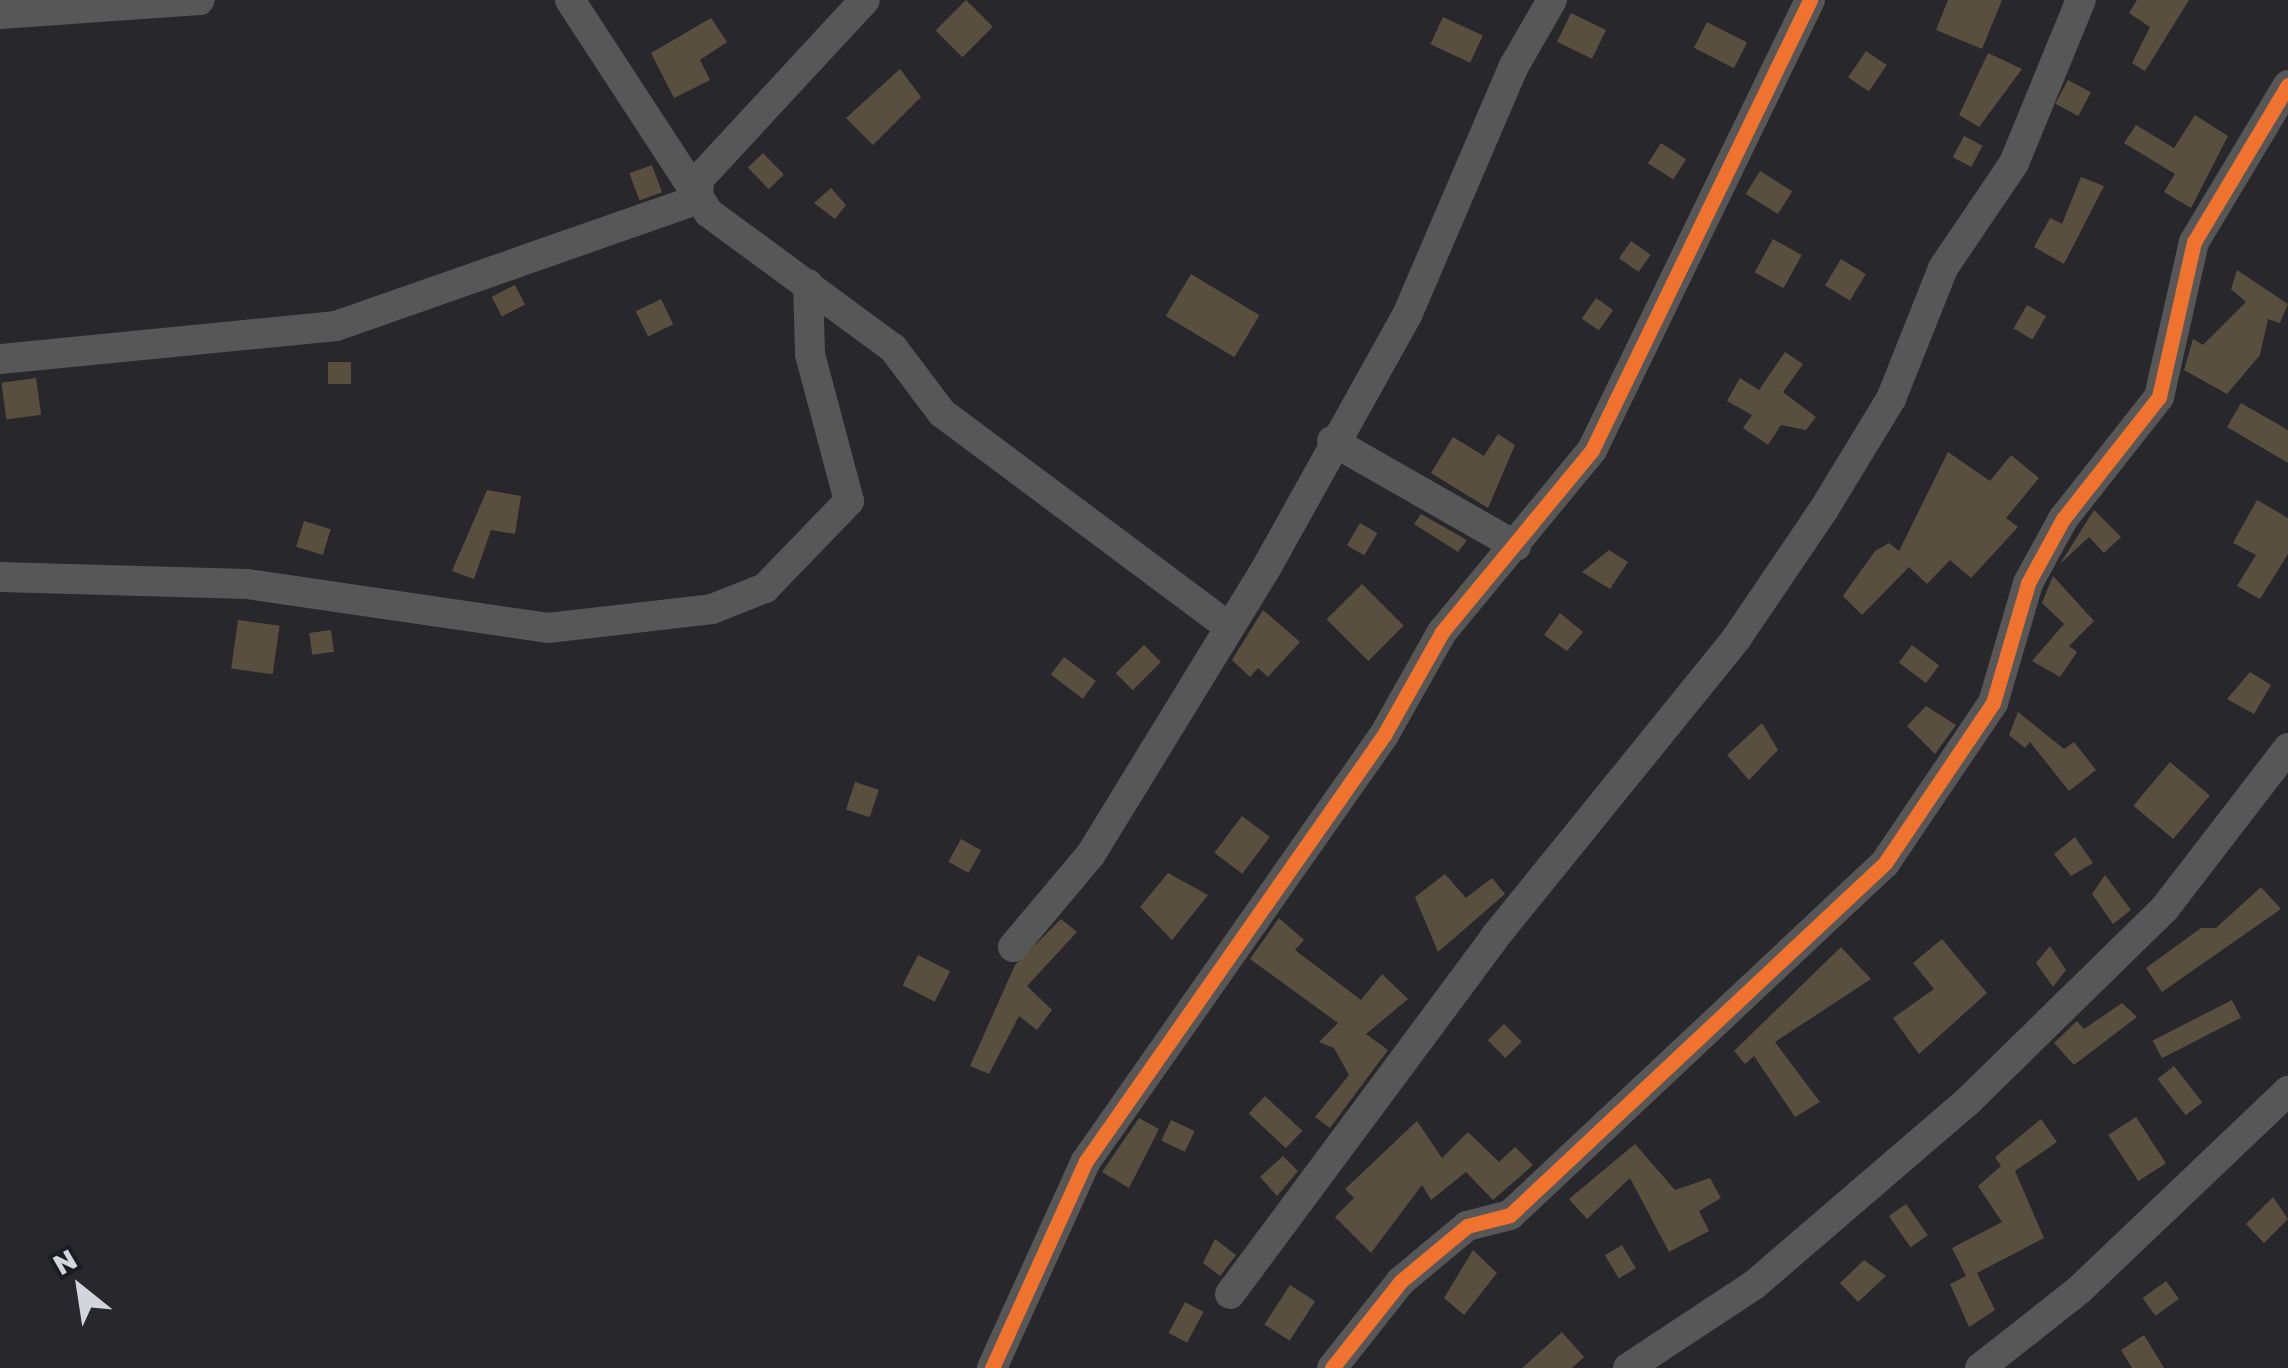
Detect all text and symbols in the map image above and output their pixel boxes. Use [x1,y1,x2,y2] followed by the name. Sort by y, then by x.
[30,1238,130,1338] north arrow
[47,1242,82,1281] text: N

